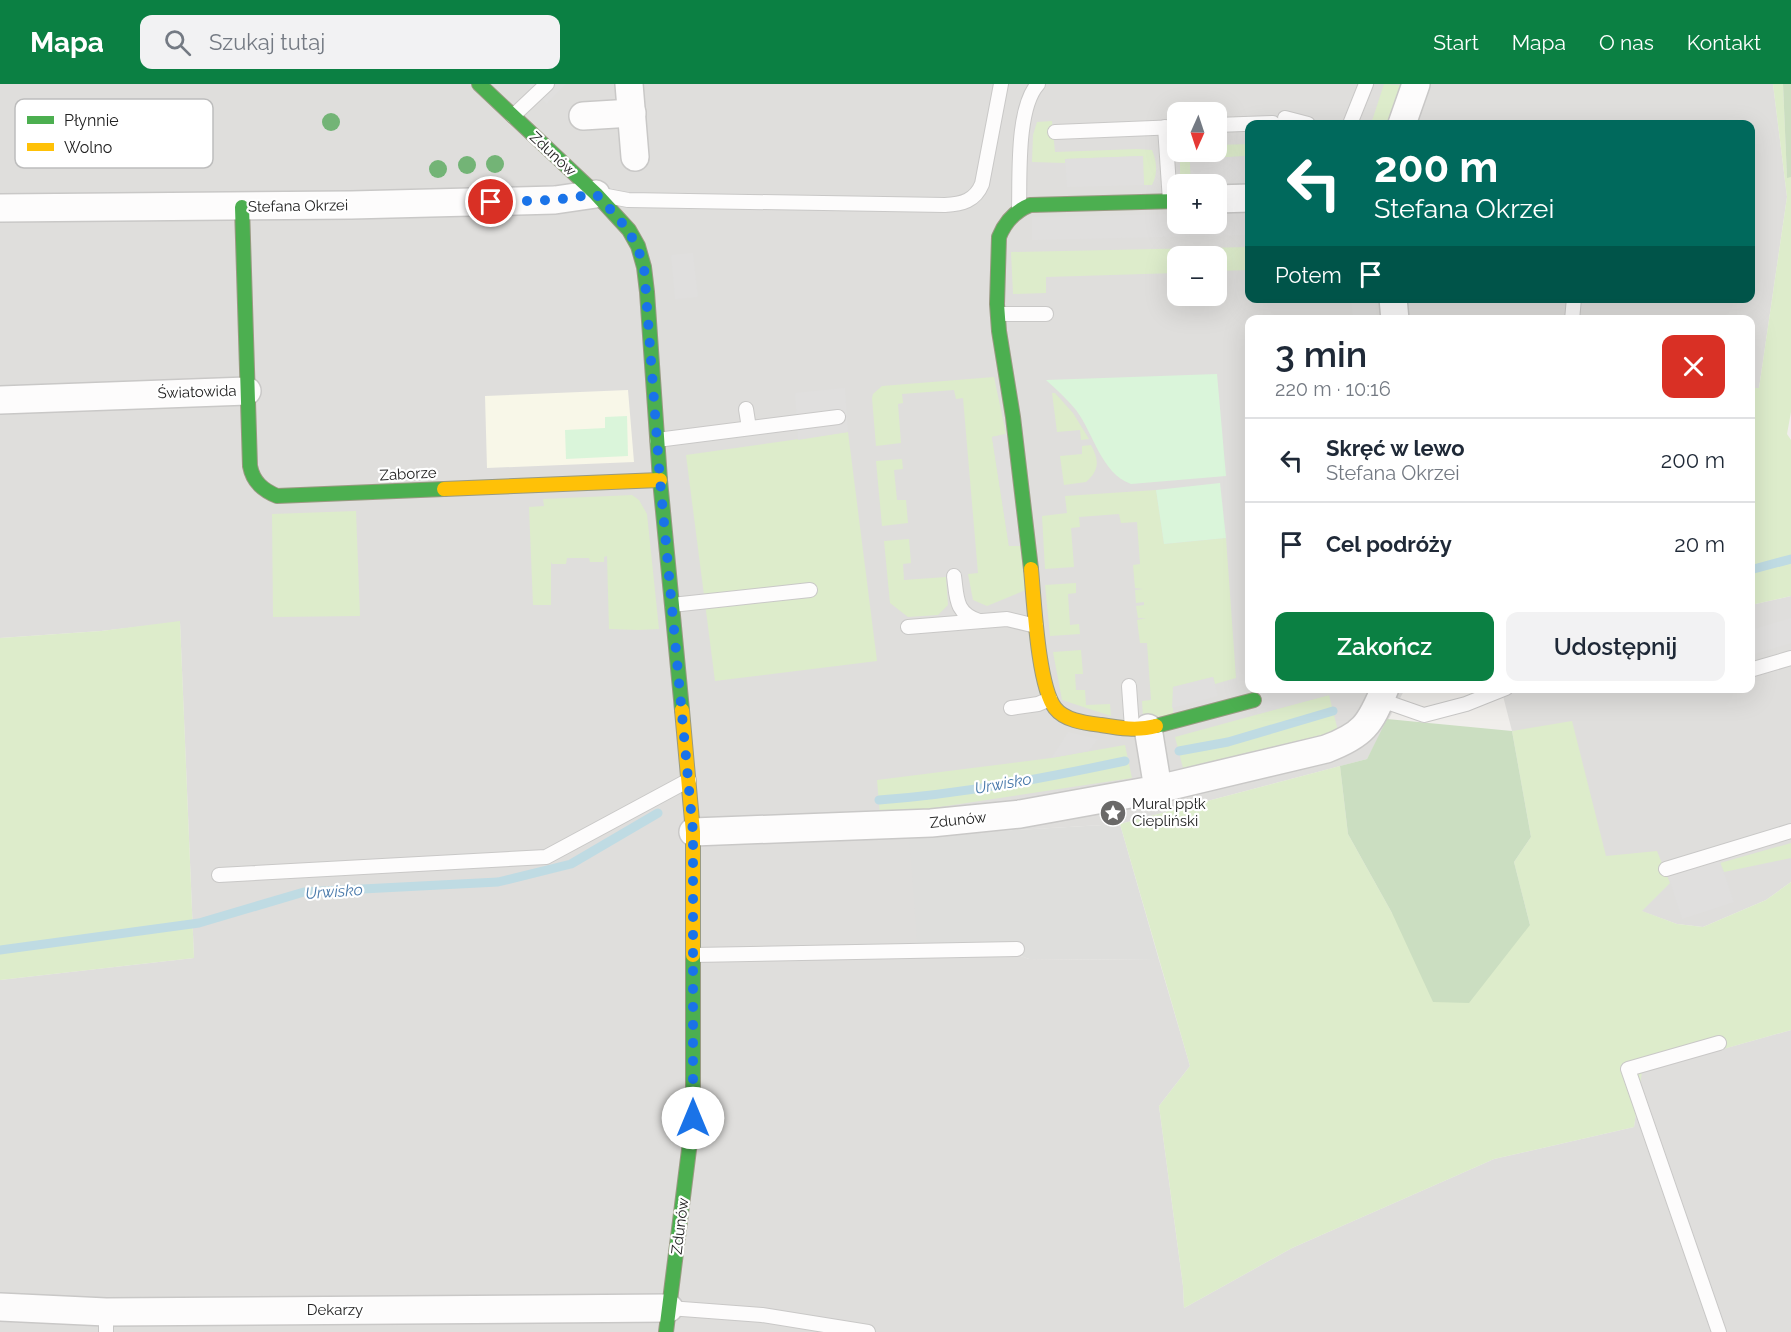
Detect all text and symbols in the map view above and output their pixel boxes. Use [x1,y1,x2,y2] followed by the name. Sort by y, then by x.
[140,15,560,69] search box
[30,26,104,59] text: Mapa
[161,26,194,59] icon: search
[209,29,325,55] text: Szukaj tutaj
[1433,30,1479,55] text: Start
[1512,30,1566,55] text: Mapa
[1599,30,1654,55] text: O nas
[1687,30,1761,55] text: Kontakt
[15,99,213,168] legend
[1167,102,1227,162] north arrow
[1167,102,1227,306] map controls
[64,111,119,130] text: Płynnie
[526,128,580,180] street label: Zdunów
[64,138,112,157] text: Wolno
[1374,143,1498,192] text: 200 m
[1275,144,1353,222] icon: left
[1167,174,1227,234] button: +
[465,176,516,227] pin
[474,185,507,218] icon: arrive
[1374,193,1554,224] text: Stefana Okrzei
[248,196,348,216] street label: Stefana Okrzei
[1167,246,1227,306] button: −
[1354,258,1387,291] icon: arrive
[1275,262,1342,288] text: Potem
[1275,333,1367,375] text: 3 min
[1662,335,1725,398] button: close
[1275,377,1391,401] text: 220 m · 10:16
[157,382,237,402] street label: Światowida
[1326,435,1465,461] text: Skręć w lewo
[1275,444,1308,477] icon: left
[1661,447,1725,473] text: 200 m
[1326,461,1460,485] text: Stefana Okrzei
[379,464,437,484] street label: Zaborze
[1275,528,1308,561] icon: arrive
[1326,531,1452,557] text: Cel podróży
[1674,531,1725,557] text: 20 m
[1275,612,1494,681] button: Zakończ
[1506,612,1725,681] button: Udostępnij
[973,769,1033,798] water label: Urwisko
[1132,795,1206,830] place label: Mural ppłk Ciepliński
[1098,798,1128,828] place icon: Mural ppłk Ciepliński
[929,808,987,832] street label: Zdunów
[305,880,363,903] water label: Urwisko
[661,1086,725,1150] position arrow
[668,1197,692,1255] street label: Zdunów
[307,1301,363,1319] street label: Dekarzy

